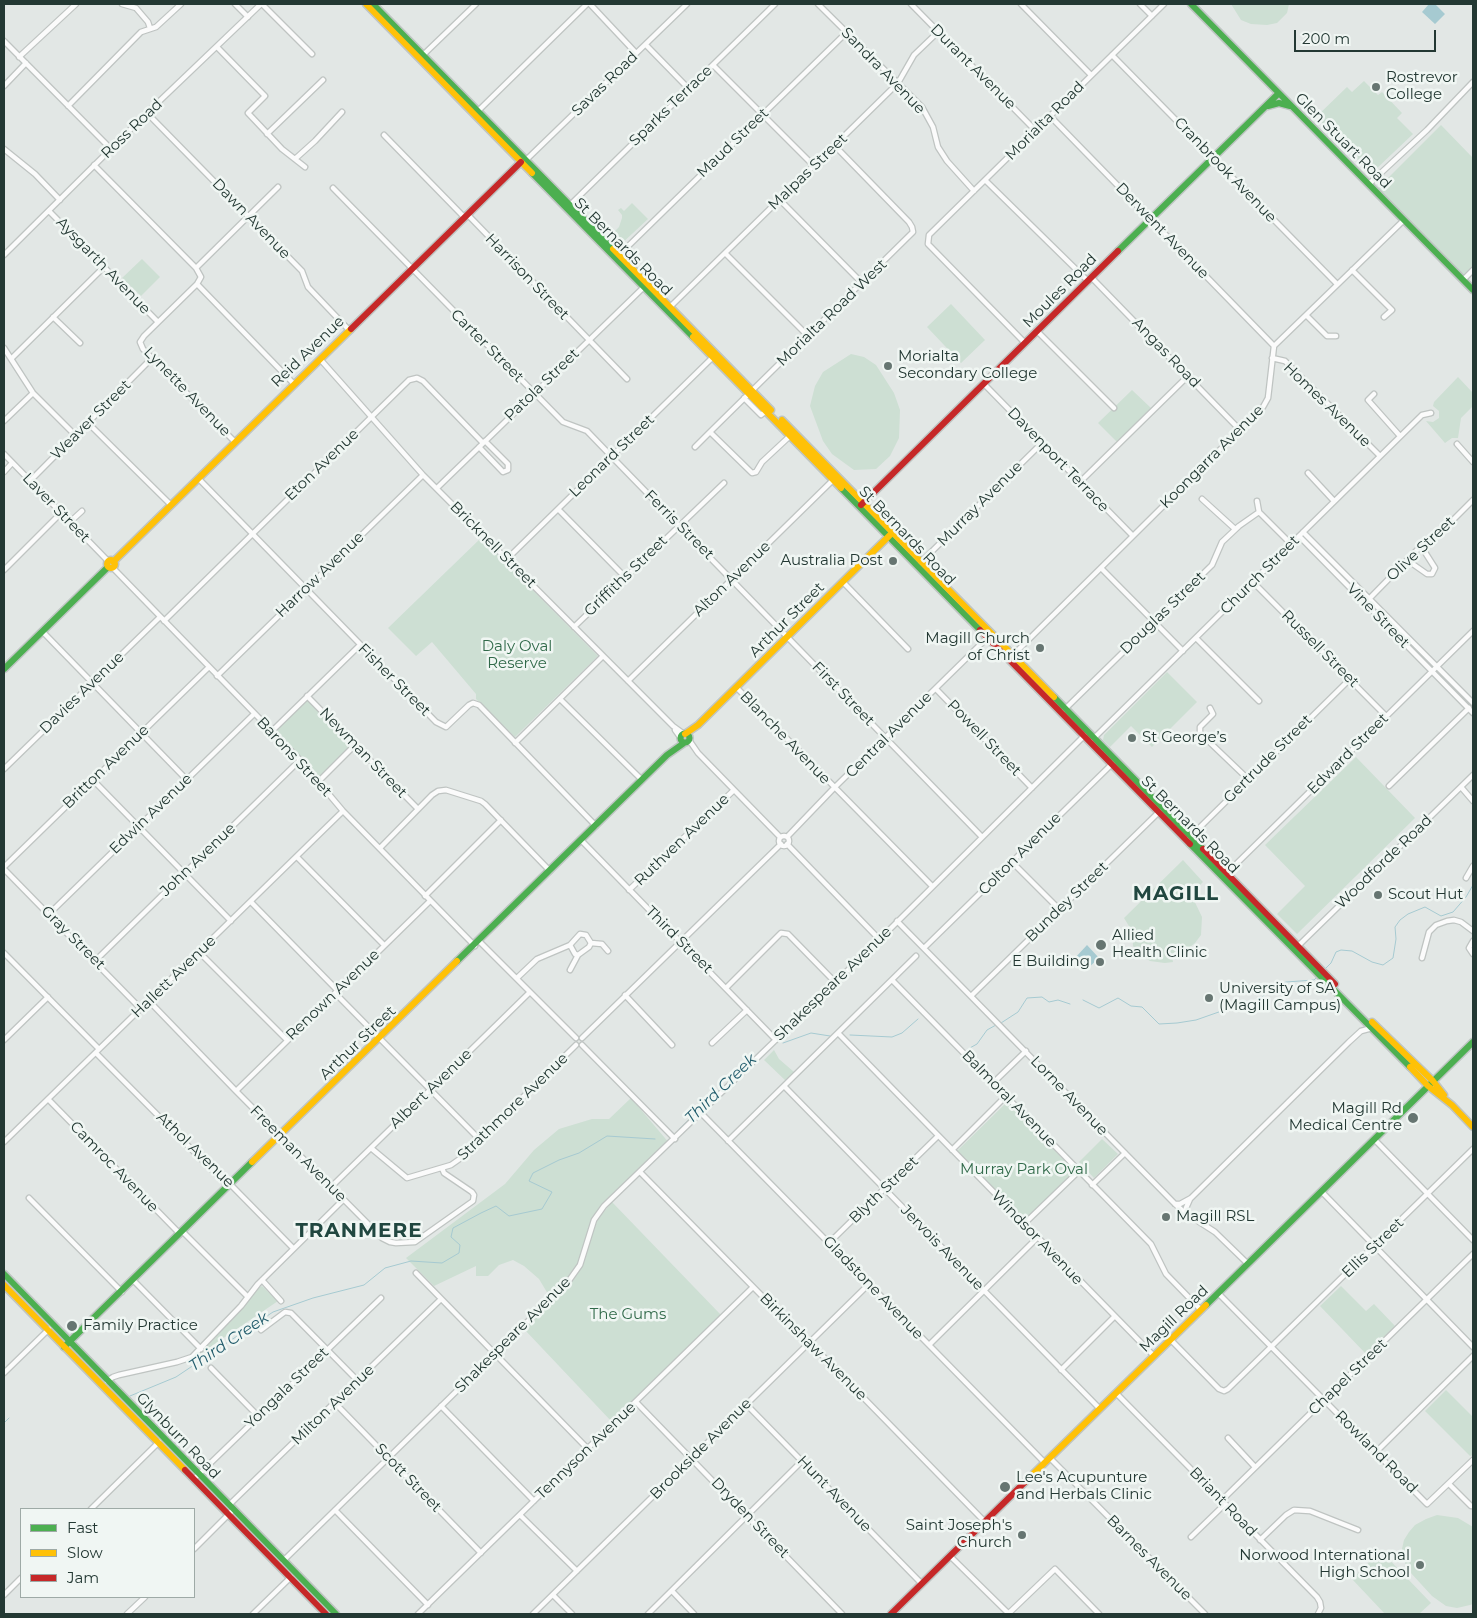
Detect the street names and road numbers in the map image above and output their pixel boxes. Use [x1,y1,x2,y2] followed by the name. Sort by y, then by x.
[927,21,1019,113] street label: Durant Avenue
[837,24,929,118] street label: Sandra Avenue
[568,48,642,120] street label: Savas Road
[626,62,716,150] street label: Sparks Terrace
[1002,78,1088,164] street label: Morialta Road
[1291,89,1395,193] street label: Glen Stuart Road
[98,95,166,163] street label: Ross Road
[693,104,773,182] street label: Maud Street
[1170,114,1280,226] street label: Cranbrook Avenue
[765,130,851,214] street label: Malpas Street
[208,175,294,263] street label: Dawn Avenue
[1112,179,1212,283] street label: Derwent Avenue
[570,194,676,300] street label: St Bernards Road
[52,214,154,318] street label: Aysgarth Avenue
[481,230,573,324] street label: Harrison Street
[1019,250,1101,332] street label: Moules Road
[773,256,891,370] street label: Morialta Road West
[447,306,527,386] street label: Carter Street
[268,313,348,391] street label: Reid Avenue
[1128,314,1204,392] street label: Angas Road
[140,344,234,440] street label: Lynette Avenue
[501,345,583,425] street label: Patola Street
[1280,359,1374,451] street label: Homes Avenue
[47,376,135,464] street label: Weaver Street
[1156,401,1268,513] street label: Koongarra Avenue
[1003,404,1113,516] street label: Davenport Terrace
[566,411,658,501] street label: Leonard Street
[281,425,363,505] street label: Eton Avenue
[934,458,1026,550] street label: Murray Avenue
[18,469,94,547] street label: Laver Street
[855,483,959,589] street label: St Bernards Road
[641,487,717,563] street label: Ferris Street
[446,498,540,592] street label: Bricknell Street
[1383,513,1459,585] street label: Olive Street
[272,528,368,622] street label: Harrow Avenue
[581,532,671,620] street label: Griffiths Street
[1217,532,1303,618] street label: Church Street
[690,538,774,620] street label: Alton Avenue
[1117,568,1209,658] street label: Douglas Street
[746,579,828,661] street label: Arthur Street
[1343,580,1413,652] street label: Vine Street
[1278,607,1362,691] street label: Russell Street
[354,640,434,720] street label: Fisher Street
[36,648,128,738] street label: Davies Avenue
[808,658,878,730] street label: First Street
[736,688,834,788] street label: Blanche Avenue
[842,688,936,782] street label: Central Avenue
[943,696,1025,780] street label: Powell Street
[315,704,411,802] street label: Newman Street
[1304,710,1392,798] street label: Edward Street
[1220,711,1316,807] street label: Gertrude Street
[253,714,335,800] street label: Barons Street
[59,721,153,813] street label: Britton Avenue
[106,770,196,858] street label: Edwin Avenue
[1137,772,1243,878] street label: St Bernards Road
[631,790,733,890] street label: Ruthven Avenue
[975,809,1065,899] street label: Colton Avenue
[1332,811,1436,913] street label: Woodforde Road
[157,820,239,900] street label: John Avenue
[1022,858,1112,946] street label: Bundey Street
[37,902,109,974] street label: Gray Street
[642,903,716,977] street label: Third Street
[770,923,896,1045] street label: Shakespeare Avenue
[128,932,220,1022] street label: Hallett Avenue
[282,946,384,1044] street label: Renown Avenue
[316,1002,400,1084] street label: Arthur Street
[386,1045,476,1133] street label: Albert Avenue
[958,1047,1060,1151] street label: Balmoral Avenue
[454,1050,572,1164] street label: Strathmore Avenue
[1026,1052,1112,1140] street label: Lorne Avenue
[246,1102,350,1206] street label: Freeman Avenue
[152,1108,238,1192] street label: Athol Avenue
[66,1118,162,1216] street label: Camroc Avenue
[846,1153,922,1227] street label: Blyth Street
[987,1187,1087,1289] street label: Windsor Avenue
[897,1201,987,1295] street label: Jervois Avenue
[1338,1214,1408,1282] street label: Ellis Street
[819,1233,927,1343] street label: Gladstone Avenue
[451,1273,575,1397] street label: Shakespeare Avenue
[1136,1282,1212,1356] street label: Magill Road
[756,1290,870,1404] street label: Birkinshaw Avenue
[1305,1335,1391,1419] street label: Chapel Street
[241,1344,333,1432] street label: Yongala Street
[288,1361,378,1449] street label: Milton Avenue
[132,1389,224,1483] street label: Glynburn Road
[647,1395,755,1503] street label: Brookside Avenue
[532,1399,640,1503] street label: Tennyson Avenue
[1331,1407,1421,1497] street label: Rowland Road
[371,1440,445,1516] street label: Scott Street
[793,1452,875,1536] street label: Hunt Avenue
[1185,1464,1261,1540] street label: Briant Road
[707,1474,793,1562] street label: Dryden Street
[1103,1512,1195,1604] street label: Barnes Avenue

